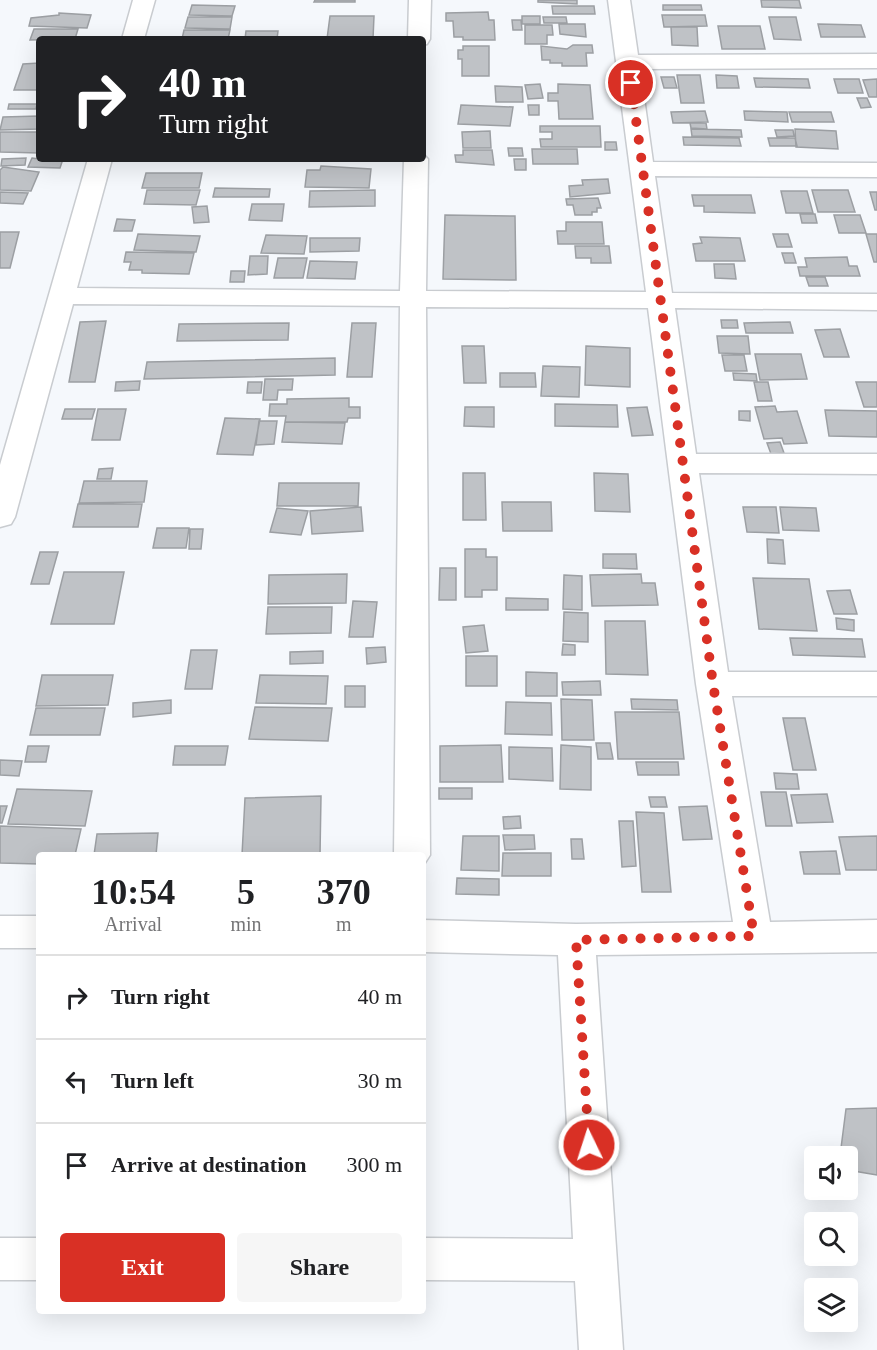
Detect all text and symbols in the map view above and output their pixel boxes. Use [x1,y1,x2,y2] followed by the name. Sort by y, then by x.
[605,57,656,108] pin
[60,60,138,138] icon: right
[159,60,247,106] text: 40 m
[614,66,647,99] icon: arrive
[159,109,268,139] text: Turn right
[91,872,175,912] text: 10:54
[237,872,255,912] text: 5
[317,872,371,912] text: 370
[104,913,162,935] text: Arrival
[230,913,262,935] text: min
[336,913,352,935] text: m
[60,981,93,1014] icon: right
[111,984,210,1009] text: Turn right
[357,984,402,1009] text: 40 m
[60,1065,93,1098] icon: left
[111,1068,194,1093] text: Turn left
[357,1068,402,1093] text: 30 m
[557,1113,621,1177] position arrow
[804,1146,858,1332] map controls
[804,1146,858,1200] button: sound
[60,1149,93,1182] icon: arrive
[111,1152,307,1177] text: Arrive at destination
[346,1152,402,1177] text: 300 m
[804,1212,858,1266] button: search
[60,1233,225,1302] button: Exit
[237,1233,402,1302] button: Share
[804,1278,858,1332] button: layers

